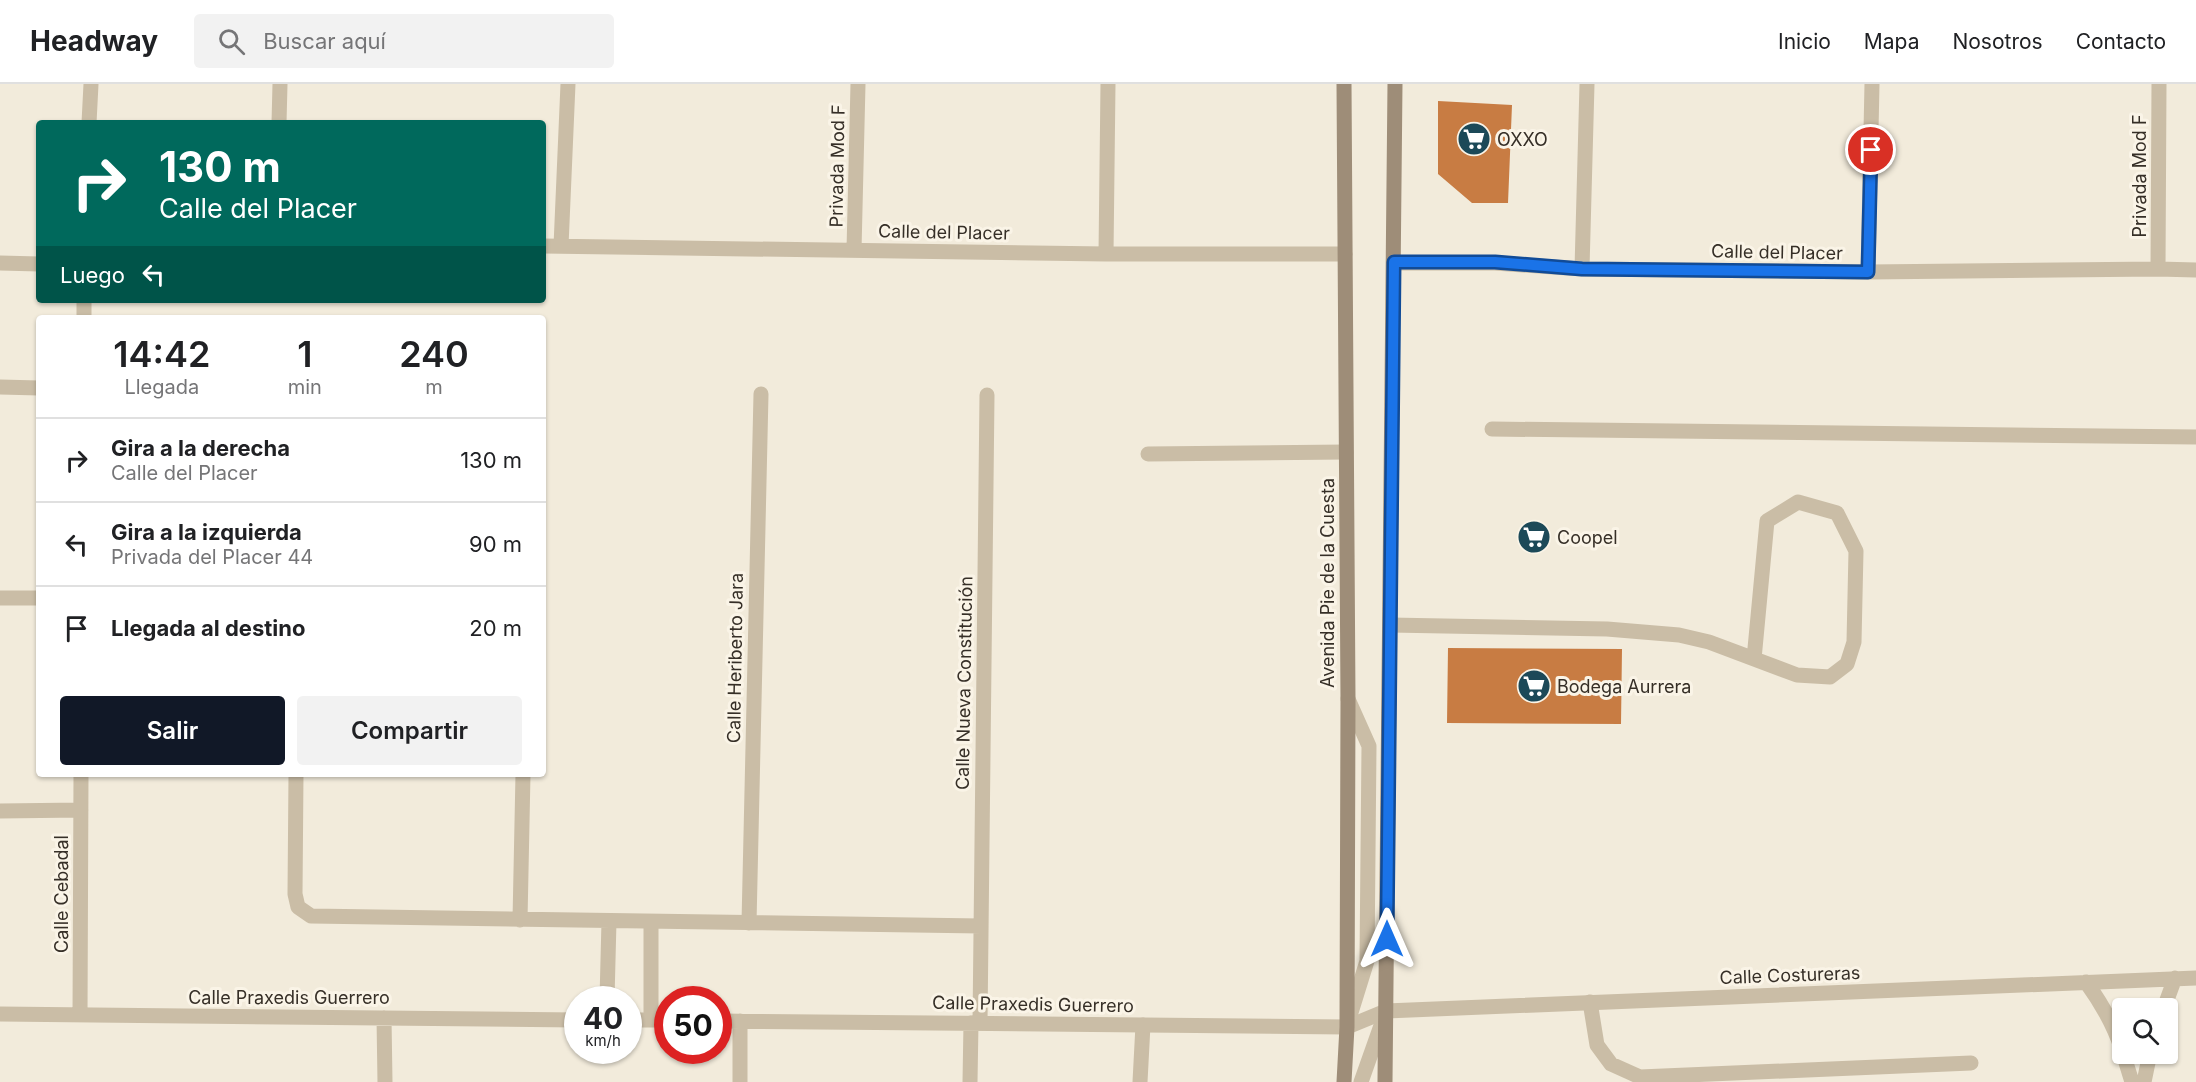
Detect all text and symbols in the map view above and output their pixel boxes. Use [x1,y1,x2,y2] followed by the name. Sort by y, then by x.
[194,14,614,68] search box
[30,24,158,58] text: Headway
[215,25,248,58] icon: search
[263,28,386,54] text: Buscar aquí
[1778,29,1831,54] text: Inicio
[1864,29,1919,54] text: Mapa
[1952,29,2043,54] text: Nosotros
[2076,29,2166,54] text: Contacto
[825,104,849,228] street label: Privada Mod F
[2129,114,2150,238] street label: Privada Mod F
[1456,121,1492,157] supermarket icon: OXXO
[1845,124,1896,175] pin
[1497,129,1548,150] place label: OXXO
[1854,133,1887,166] icon: arrive
[159,141,281,192] text: 130 m
[60,144,138,222] icon: right
[159,192,357,225] text: Calle del Placer
[878,220,1010,244] street label: Calle del Placer
[1711,240,1843,264] street label: Calle del Placer
[137,258,170,291] icon: left
[60,262,125,288] text: Luego
[113,332,210,376] text: 14:42
[297,332,312,376] text: 1
[399,332,469,376] text: 240
[124,375,199,399] text: Llegada
[288,375,322,399] text: min
[425,375,443,399] text: m
[111,435,290,461] text: Gira a la derecha
[60,444,93,477] icon: right
[460,447,522,473] text: 130 m
[111,461,258,485] text: Calle del Placer
[1317,478,1338,688] street label: Avenida Pie de la Cuesta
[111,519,302,545] text: Gira a la izquierda
[1516,519,1552,555] supermarket icon: Coopel
[1557,527,1618,548] place label: Coopel
[60,528,93,561] icon: left
[469,531,522,557] text: 90 m
[111,545,313,569] text: Privada del Placer 44
[723,573,747,743] street label: Calle Heriberto Jara
[952,576,976,790] street label: Calle Nueva Constitución
[60,612,93,645] icon: arrive
[111,615,305,641] text: Llegada al destino
[469,615,522,641] text: 20 m
[1516,668,1552,704] supermarket icon: Bodega Aurrera
[1557,676,1691,697] place label: Bodega Aurrera
[60,696,285,765] button: Salir
[297,696,522,765] button: Compartir
[51,835,72,953] street label: Calle Cebadal
[1355,907,1419,971] position arrow
[1719,962,1861,988] street label: Calle Costureras
[654,986,732,1064] speed limit sign: 50
[188,987,390,1008] street label: Calle Praxedis Guerrero
[932,992,1134,1016] street label: Calle Praxedis Guerrero
[2112,998,2178,1064] map controls
[2112,998,2178,1064] button: search
[583,1000,623,1036] text: 40
[585,1031,621,1050] text: km/h

